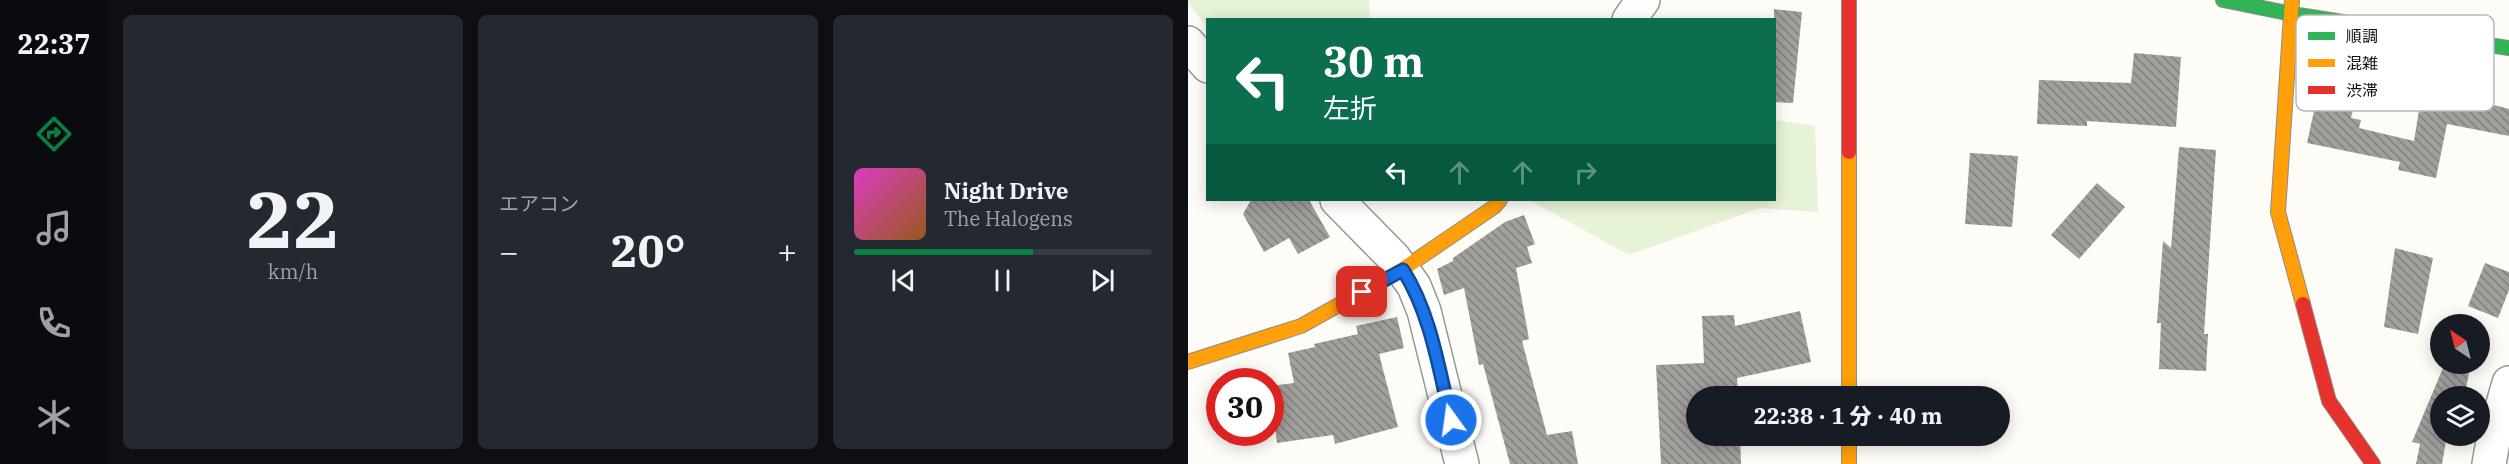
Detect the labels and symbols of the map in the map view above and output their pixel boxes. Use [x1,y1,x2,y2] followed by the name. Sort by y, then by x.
[2296,15,2494,111] legend
[2346,26,2378,46] text: 順調
[2346,53,2378,73] text: 混雑
[2346,80,2378,100] text: 渋滞
[1336,266,1387,317] pin
[2430,314,2490,374] north arrow
[1206,368,1284,446] speed limit sign: 30
[1419,388,1483,452] position arrow

